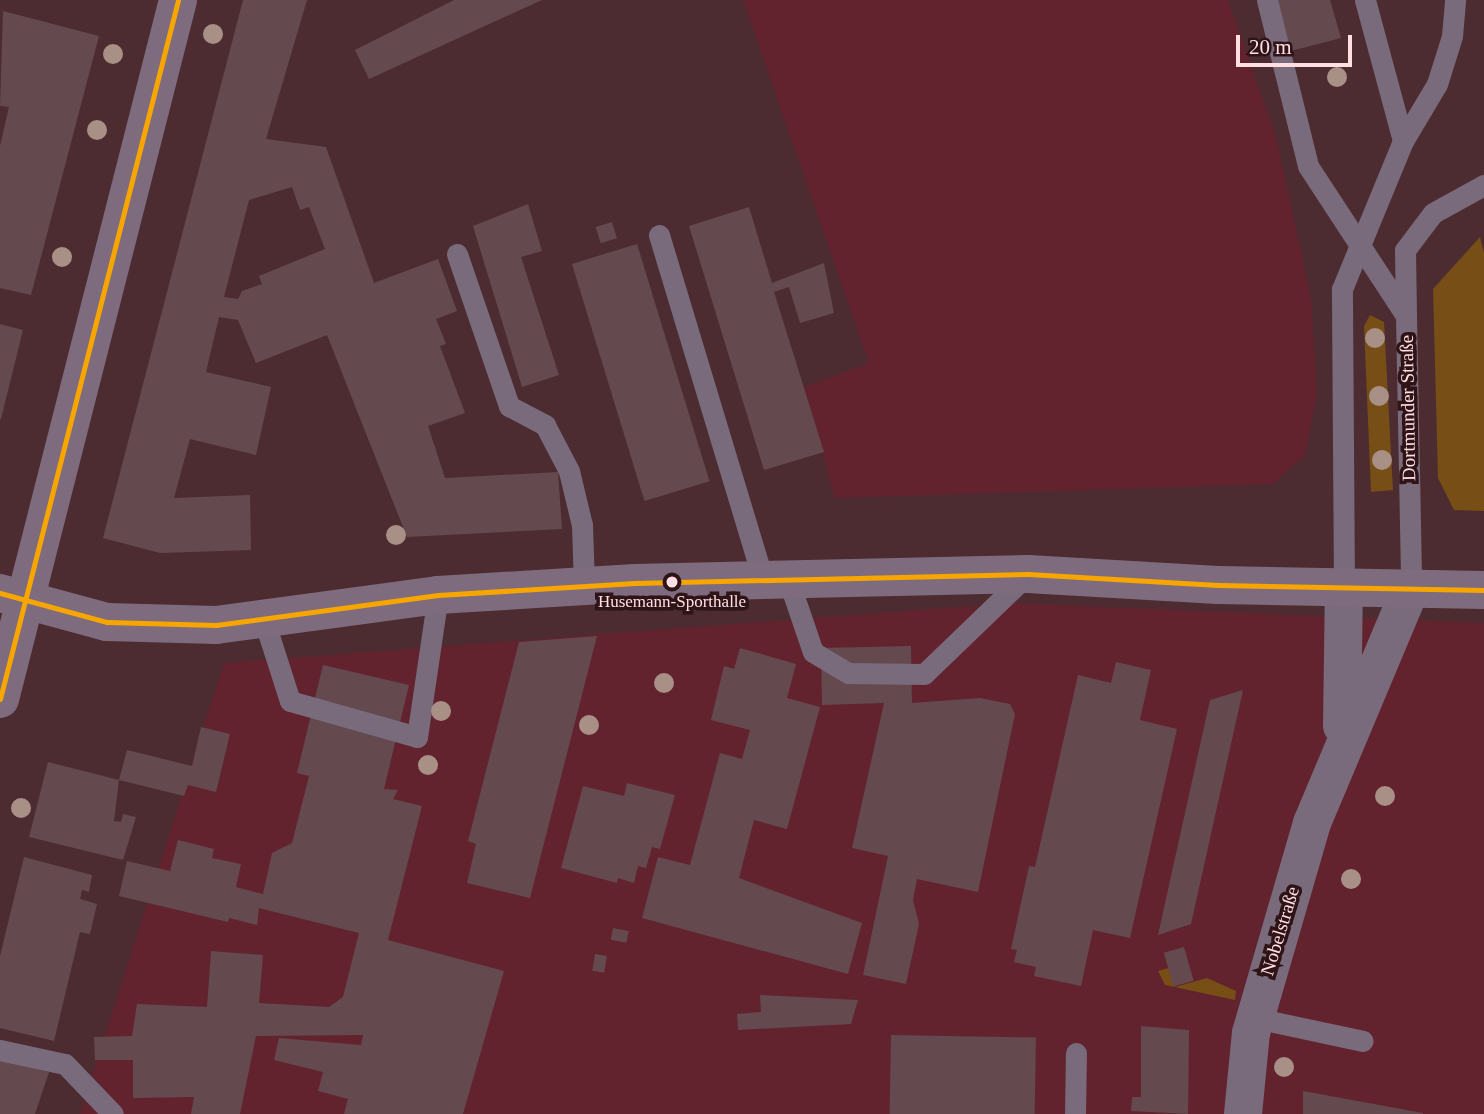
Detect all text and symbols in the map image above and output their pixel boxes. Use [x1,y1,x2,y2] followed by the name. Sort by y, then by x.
[1239,21,1354,65] scale bar
[1249,35,1292,59] text: 20 m
[1395,335,1421,481] street label: Dortmunder Straße
[665,575,679,589] marker: Husemann-Sporthalle
[598,592,746,612] place label: Husemann-Sporthalle
[1256,884,1304,978] street label: Nobelstraße

